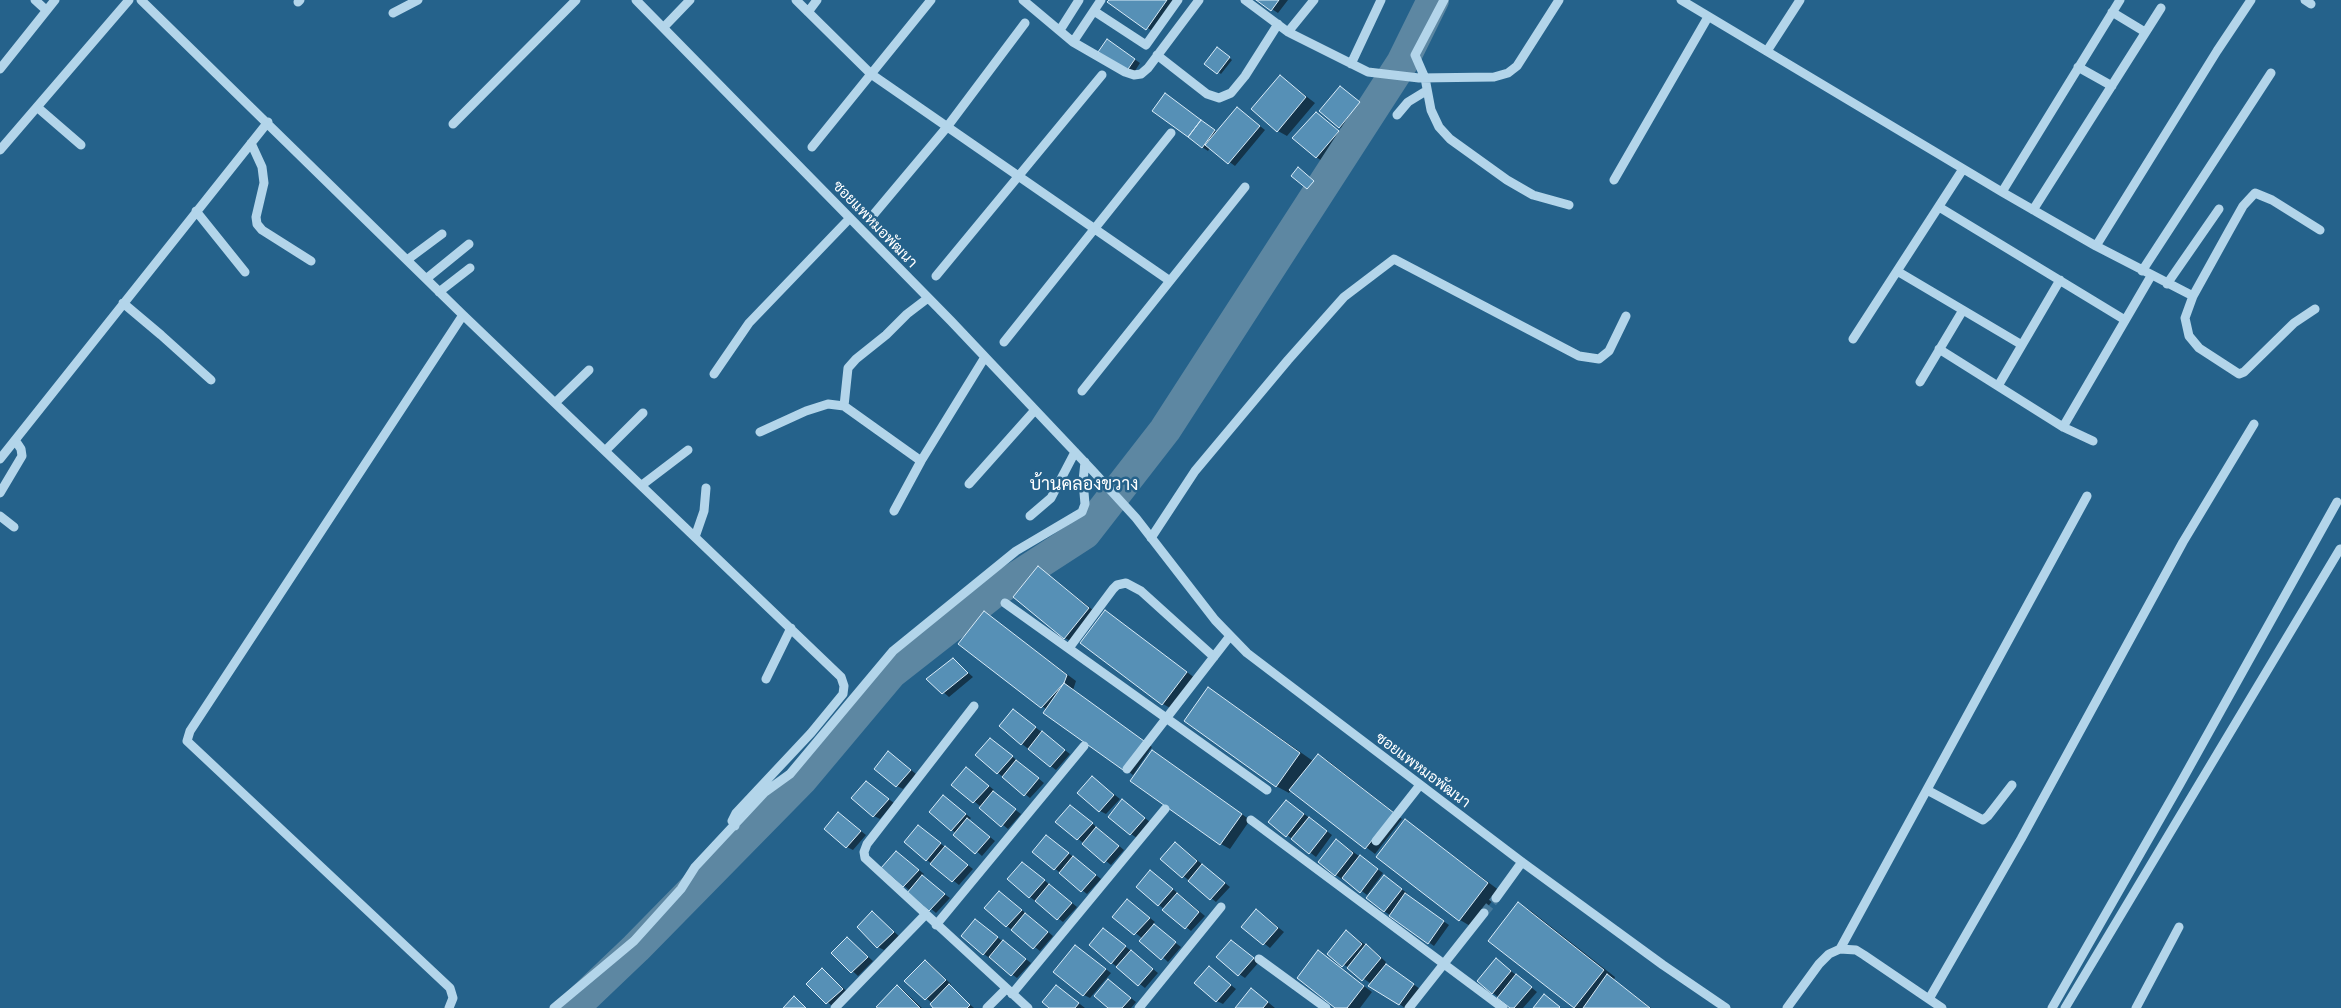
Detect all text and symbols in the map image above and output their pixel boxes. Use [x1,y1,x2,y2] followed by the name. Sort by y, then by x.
[829,177,921,271] street label: ซอยแพหมอพัฒนา
[1030,473,1138,495] district label: บ้านคลองขวาง
[1372,729,1474,811] street label: ซอยแพหมอพัฒนา

